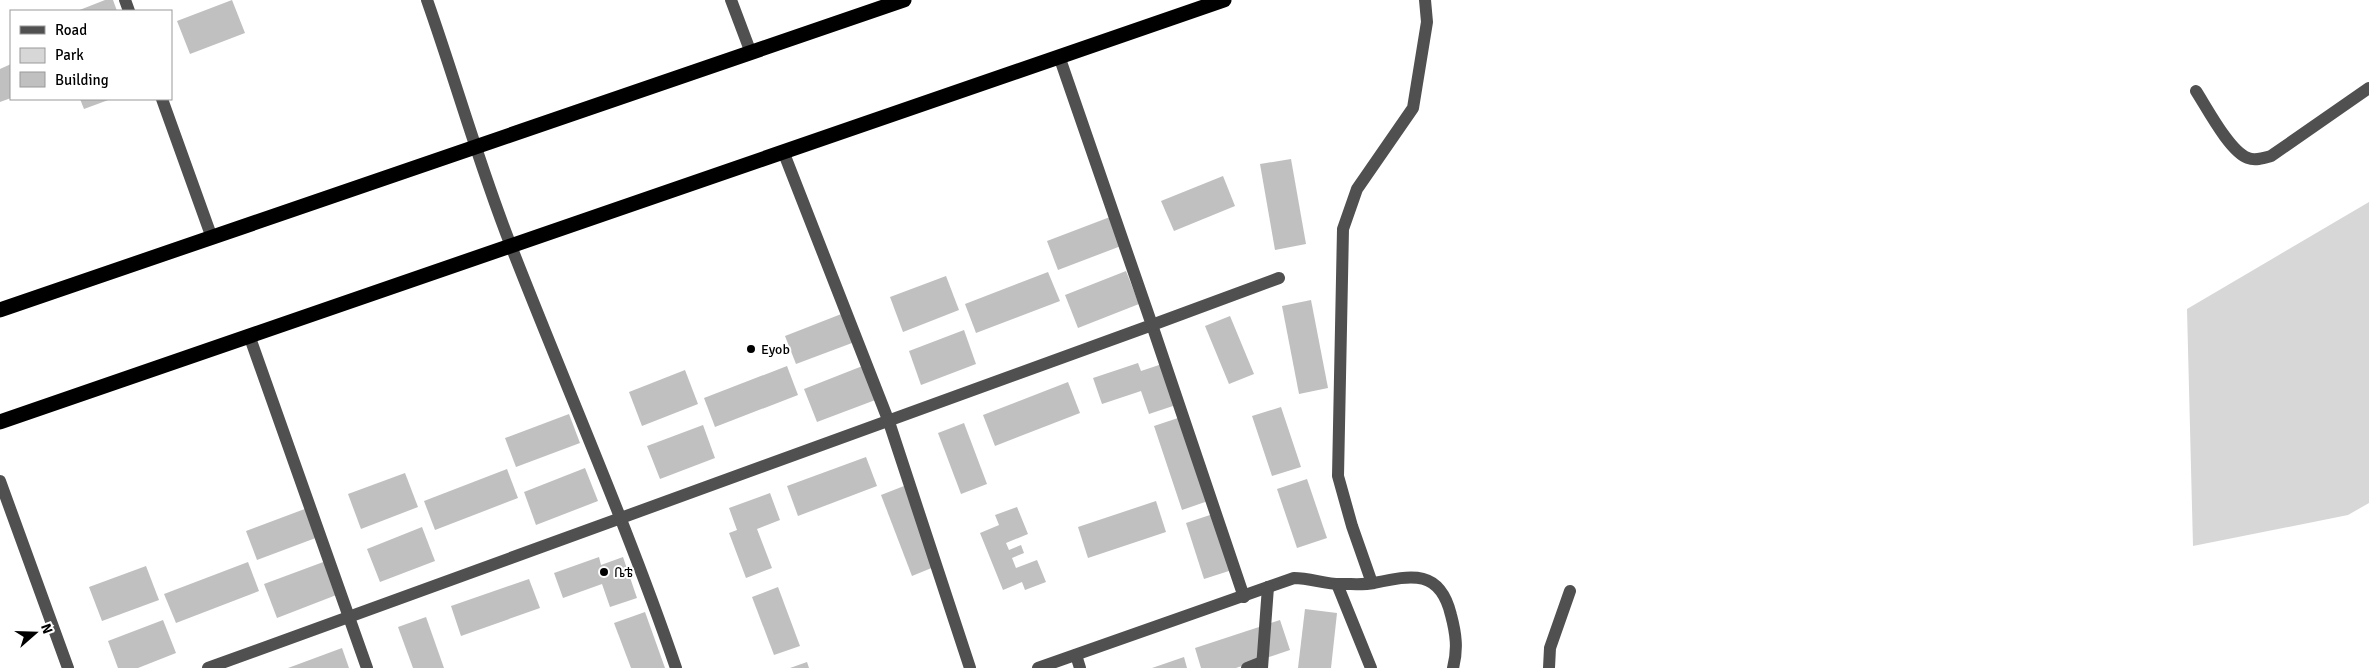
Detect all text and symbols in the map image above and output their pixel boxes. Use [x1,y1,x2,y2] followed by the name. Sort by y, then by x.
[10,10,172,100] legend
[55,21,87,39] text: Road
[55,46,84,64] text: Park
[55,71,109,89] text: Building
[761,341,790,358] place label: Eyob
[745,343,757,355] marker: Eyob
[614,564,633,581] place label: ቤቴ
[598,566,610,578] marker: ቤቴ
[10,608,60,658] north arrow
[37,621,56,636] text: N

